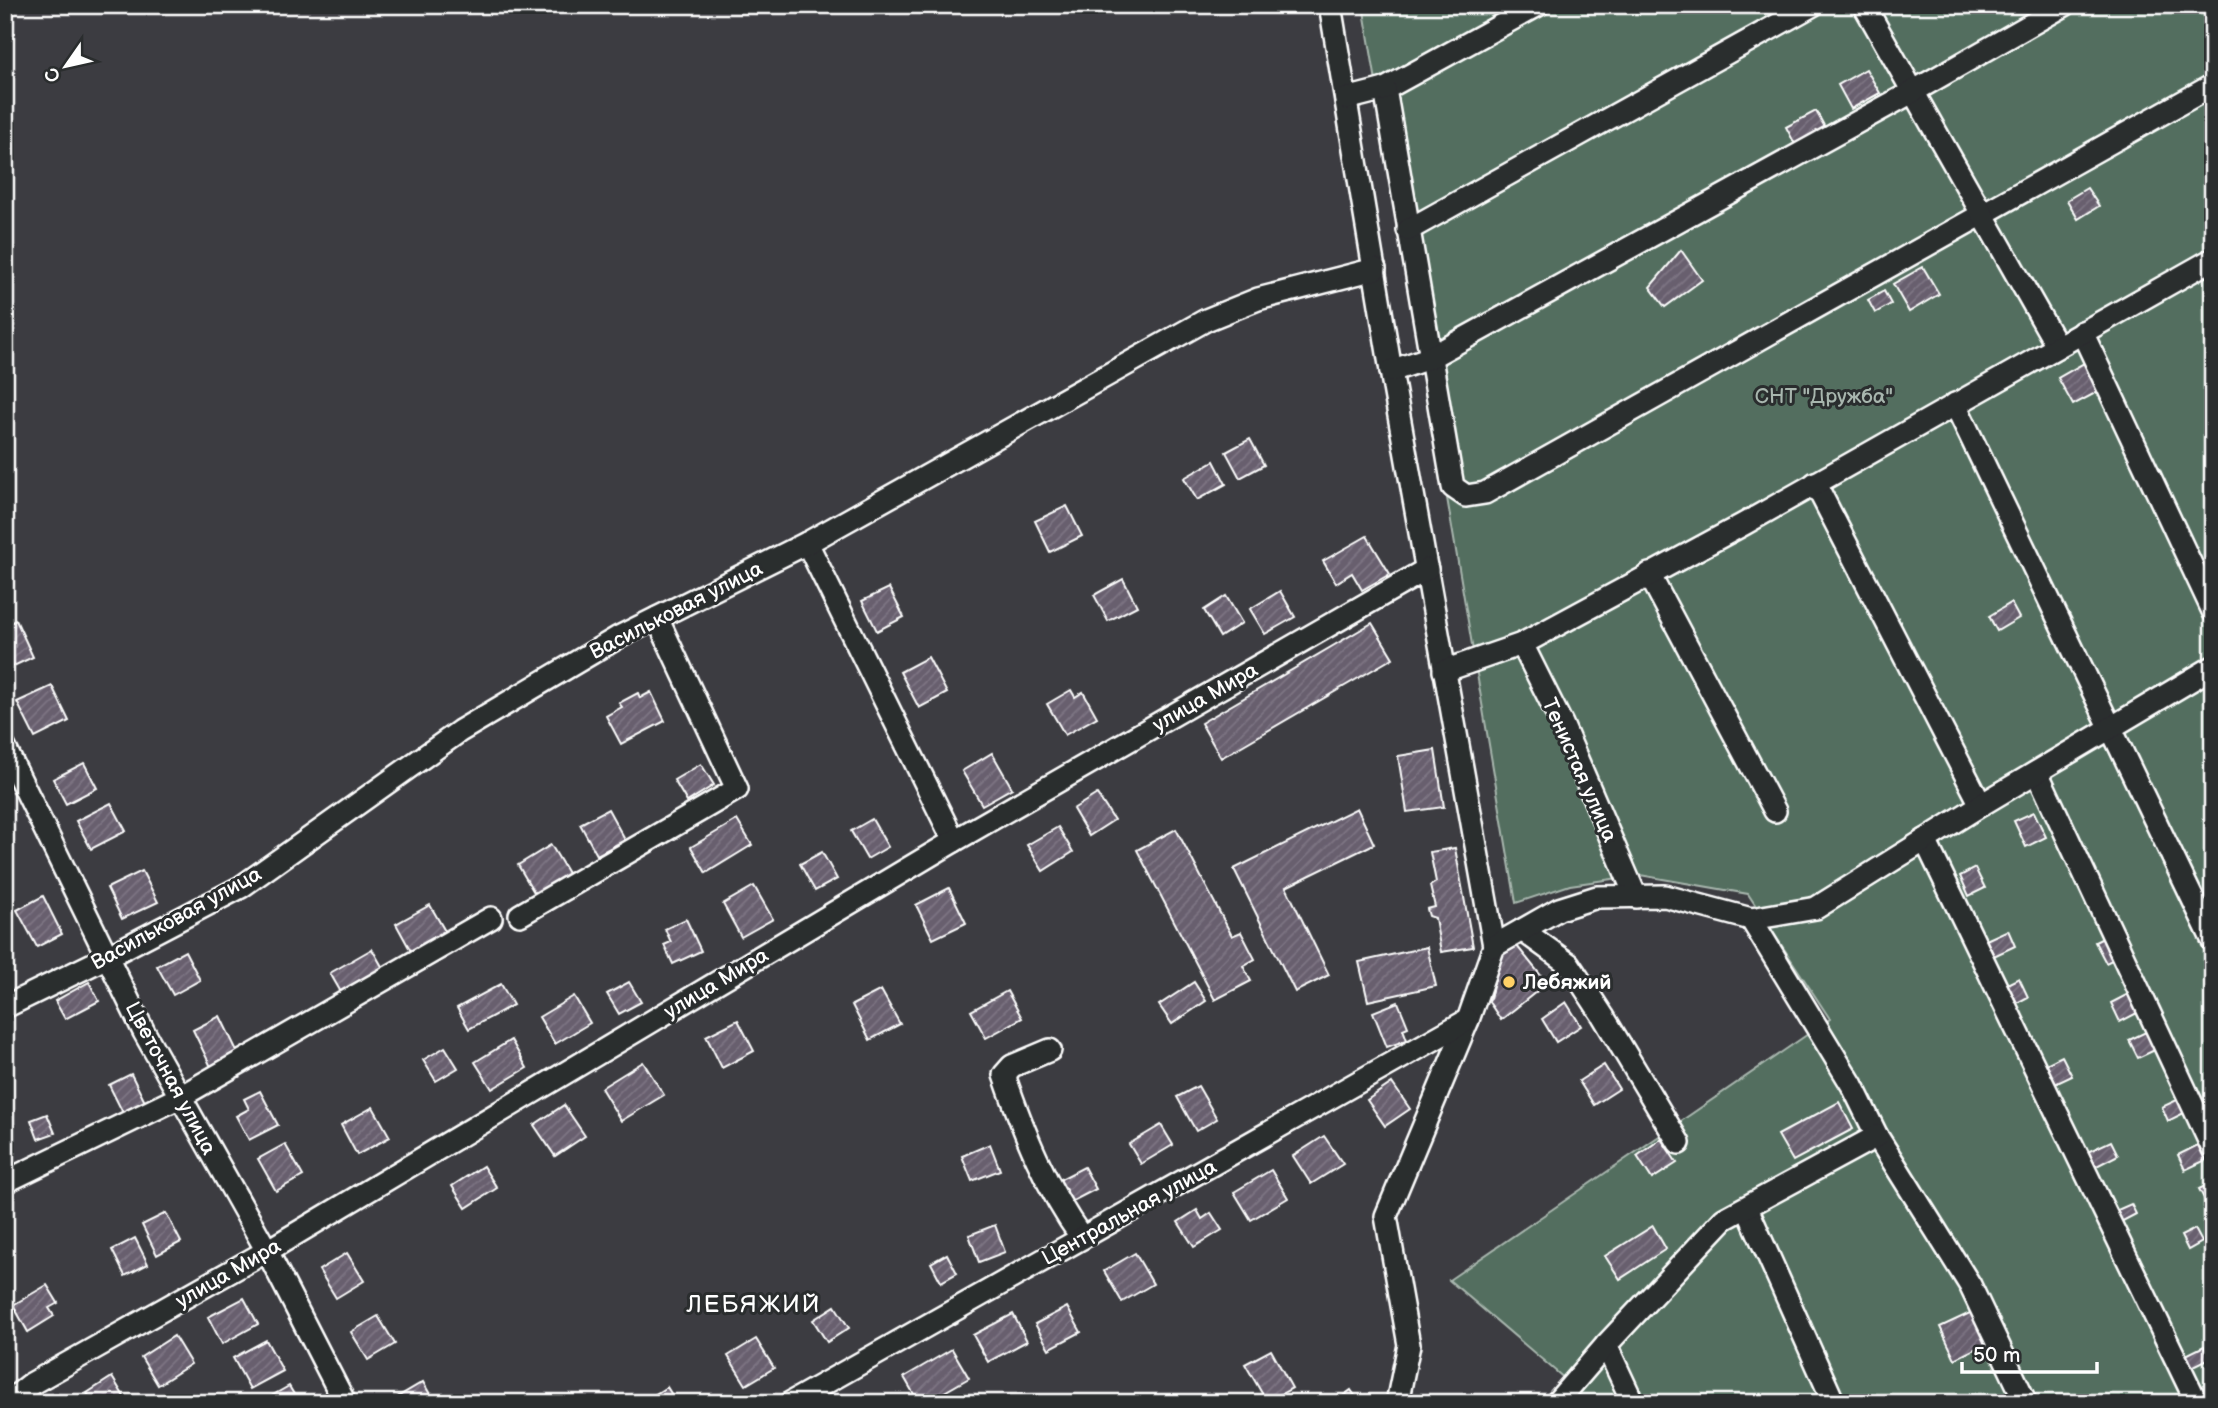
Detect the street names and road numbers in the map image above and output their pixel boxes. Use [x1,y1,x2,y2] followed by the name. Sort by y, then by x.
[586,556,767,665] street label: Васильковая улица
[1148,657,1263,738] street label: улица Мира
[1537,694,1623,847] street label: Тенистая улица
[87,861,266,976] street label: Васильковая улица
[660,942,773,1024] street label: улица Мира
[120,997,222,1160] street label: Цветочная улица
[1038,1154,1221,1271] street label: Центральная улица
[171,1233,286,1314] street label: улица Мира

